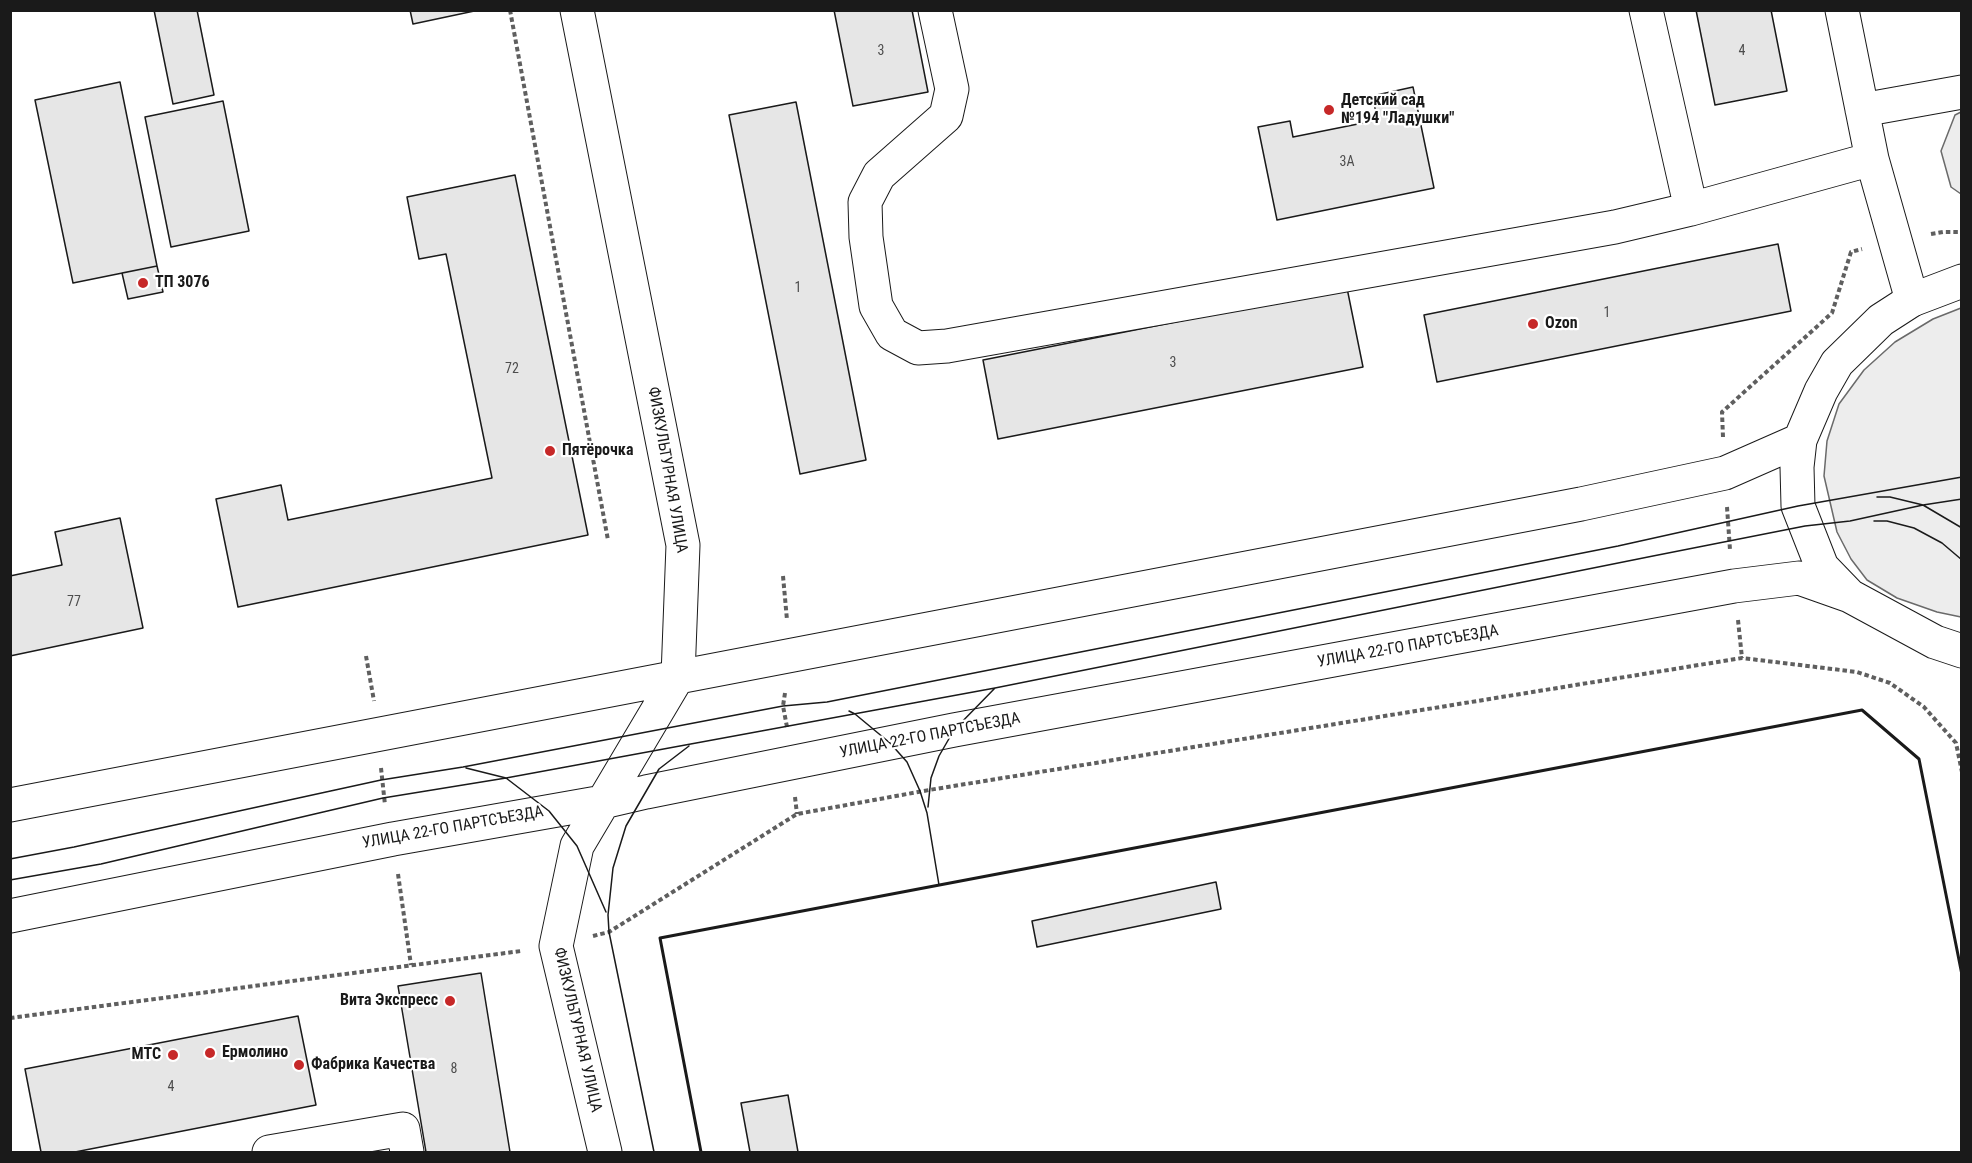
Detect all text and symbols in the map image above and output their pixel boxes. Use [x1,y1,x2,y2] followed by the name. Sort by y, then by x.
[878,43,884,59] house number: 3
[1739,43,1745,59] house number: 4
[1341,91,1454,129] place label: Детский сад №194 "Ладушки"
[1322,103,1336,117] marker: Детский сад №194 "Ладушки"
[1340,154,1354,170] house number: 3А
[155,273,210,293] place label: ТП 3076
[136,276,150,290] marker: ТП 3076
[795,280,801,296] house number: 1
[1604,305,1610,321] house number: 1
[1545,314,1578,334] place label: Ozon
[1526,317,1540,331] marker: Ozon
[1170,355,1176,371] house number: 3
[505,361,519,377] house number: 72
[643,385,691,555] street label: ФИЗКУЛЬТУРНАЯ УЛИЦА
[562,441,633,461] place label: Пятёрочка
[543,444,557,458] marker: Пятёрочка
[67,594,81,610] house number: 77
[1316,622,1500,672] street label: УЛИЦА 22-ГО ПАРТСЪЕЗДА
[838,709,1022,763] street label: УЛИЦА 22-ГО ПАРТСЪЕЗДА
[361,803,545,853] street label: УЛИЦА 22-ГО ПАРТСЪЕЗДА
[549,946,605,1114] street label: ФИЗКУЛЬТУРНАЯ УЛИЦА
[340,991,438,1011] place label: Вита Экспресс
[443,994,457,1008] marker: Вита Экспресс
[222,1043,288,1063] place label: Ермолино
[132,1045,161,1065] place label: МТС
[203,1046,217,1060] marker: Ермолино
[166,1048,180,1062] marker: МТС
[311,1055,435,1075] place label: Фабрика Качества
[292,1058,306,1072] marker: Фабрика Качества
[451,1061,457,1077] house number: 8
[168,1079,174,1095] house number: 4

